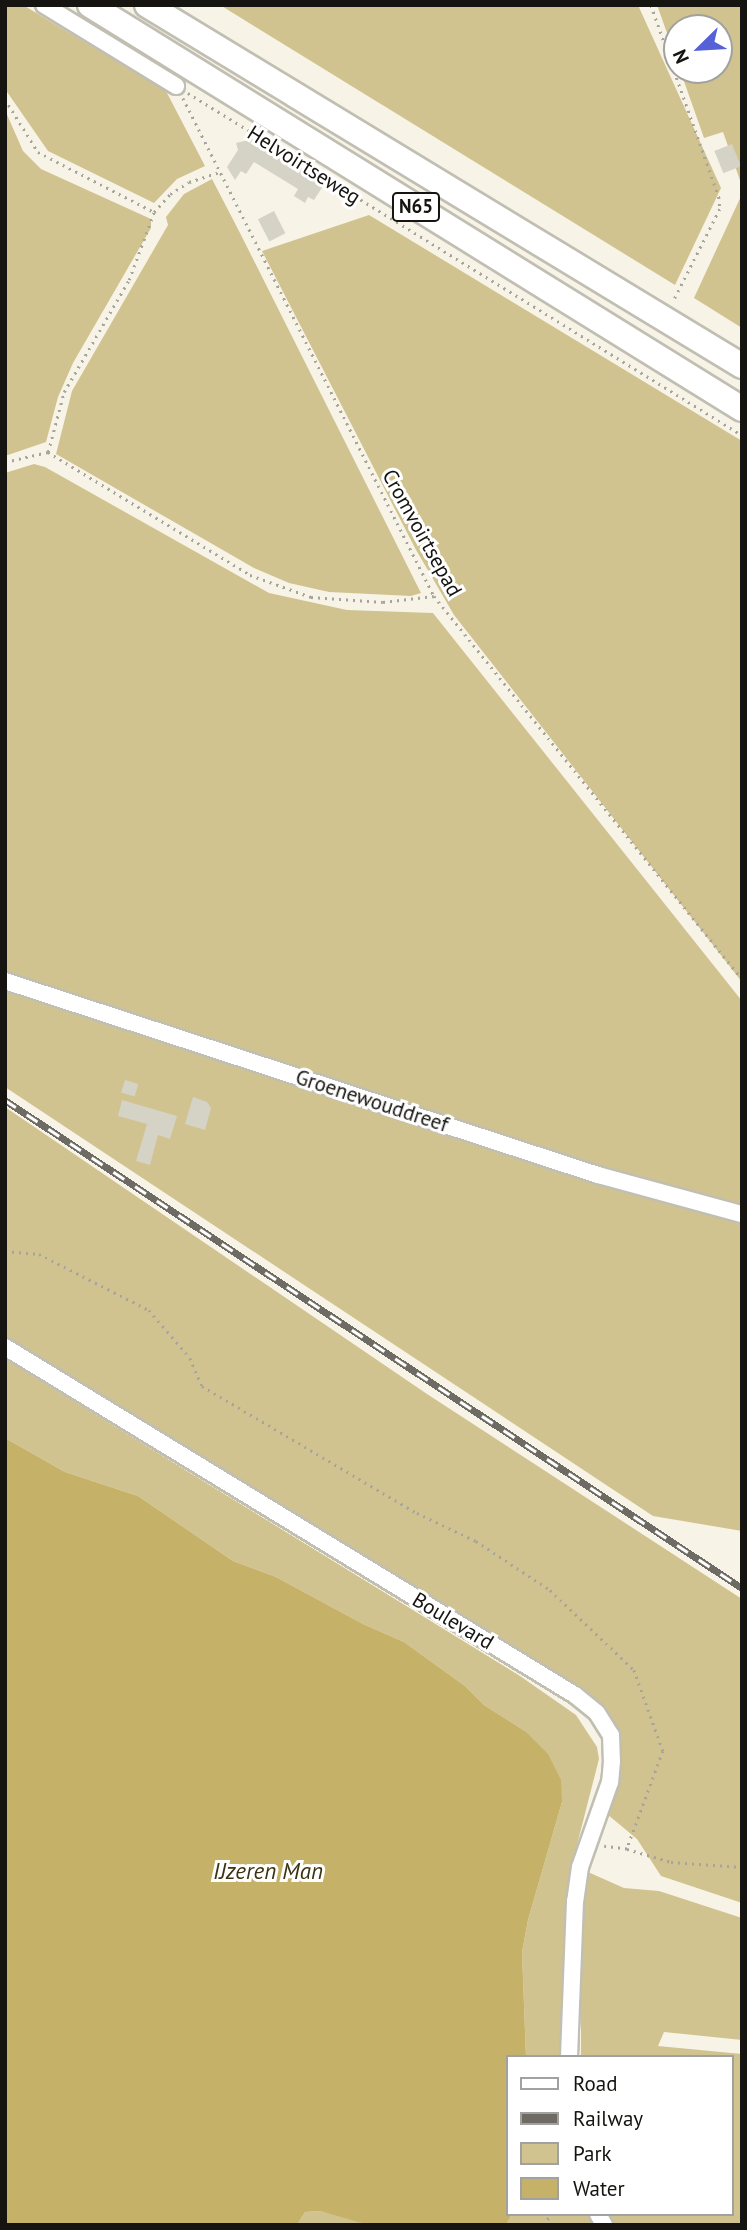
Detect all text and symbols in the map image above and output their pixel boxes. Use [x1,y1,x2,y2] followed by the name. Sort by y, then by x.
[663,14,733,84] north arrow
[667,46,694,67] text: N
[243,120,365,210] street label: Helvoirtseweg
[392,192,440,223] road number: N65
[377,465,467,601] street label: Cromvoirtsepad
[292,1064,452,1138] street label: Groenewouddreef
[408,1587,498,1655] street label: Boulevard
[213,1857,323,1885] water label: IJzeren Man
[505,2055,733,2216] legend
[573,2070,617,2097] text: Road
[573,2105,643,2132] text: Railway
[573,2140,612,2167] text: Park
[573,2175,625,2202] text: Water

